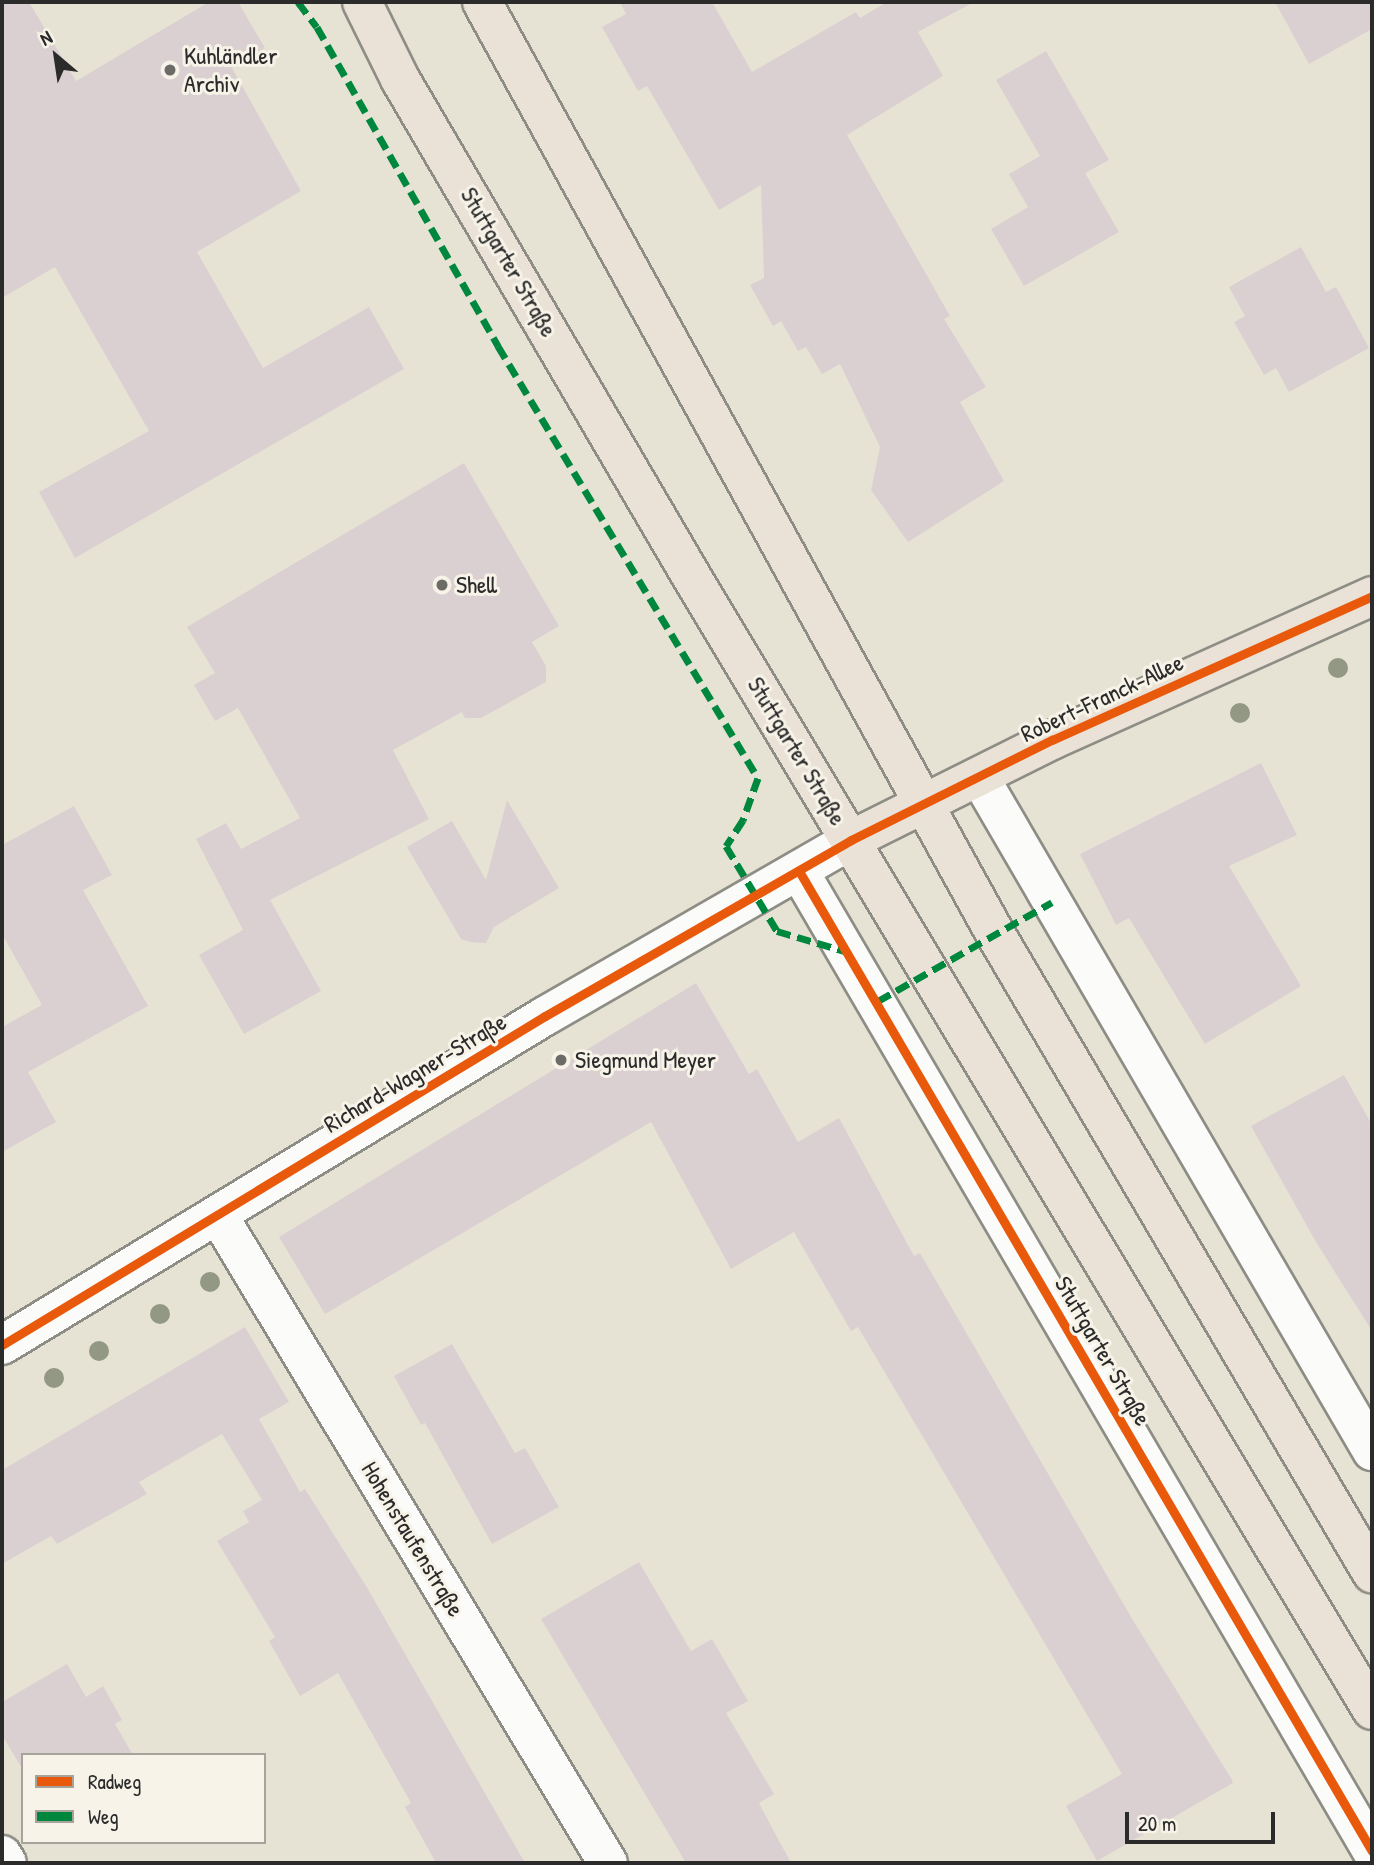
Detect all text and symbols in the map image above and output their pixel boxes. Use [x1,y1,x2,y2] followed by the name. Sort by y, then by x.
[21,21,91,91] north arrow
[35,24,57,51] text: N
[184,42,277,98] place label: Kuhländler Archiv
[162,62,178,78] marker: Kuhländler Archiv
[455,182,563,342] street label: Stuttgarter Straße
[456,571,497,599] place label: Shell
[434,577,450,593] marker: Shell
[1016,648,1188,748] street label: Robert-Franck-Allee
[742,672,852,830] street label: Stuttgarter Straße
[319,1007,511,1139] street label: Richard-Wagner-Straße
[575,1046,716,1074] place label: Siegmund Meyer
[553,1052,569,1068] marker: Siegmund Meyer
[1049,1271,1157,1431] street label: Stuttgarter Straße
[356,1456,470,1622] street label: Hohenstaufenstraße
[21,1753,266,1844] legend
[88,1767,141,1796] text: Radweg
[1129,1798,1280,1842] scale bar
[88,1802,119,1831] text: Weg
[1138,1809,1176,1838] text: 20 m

